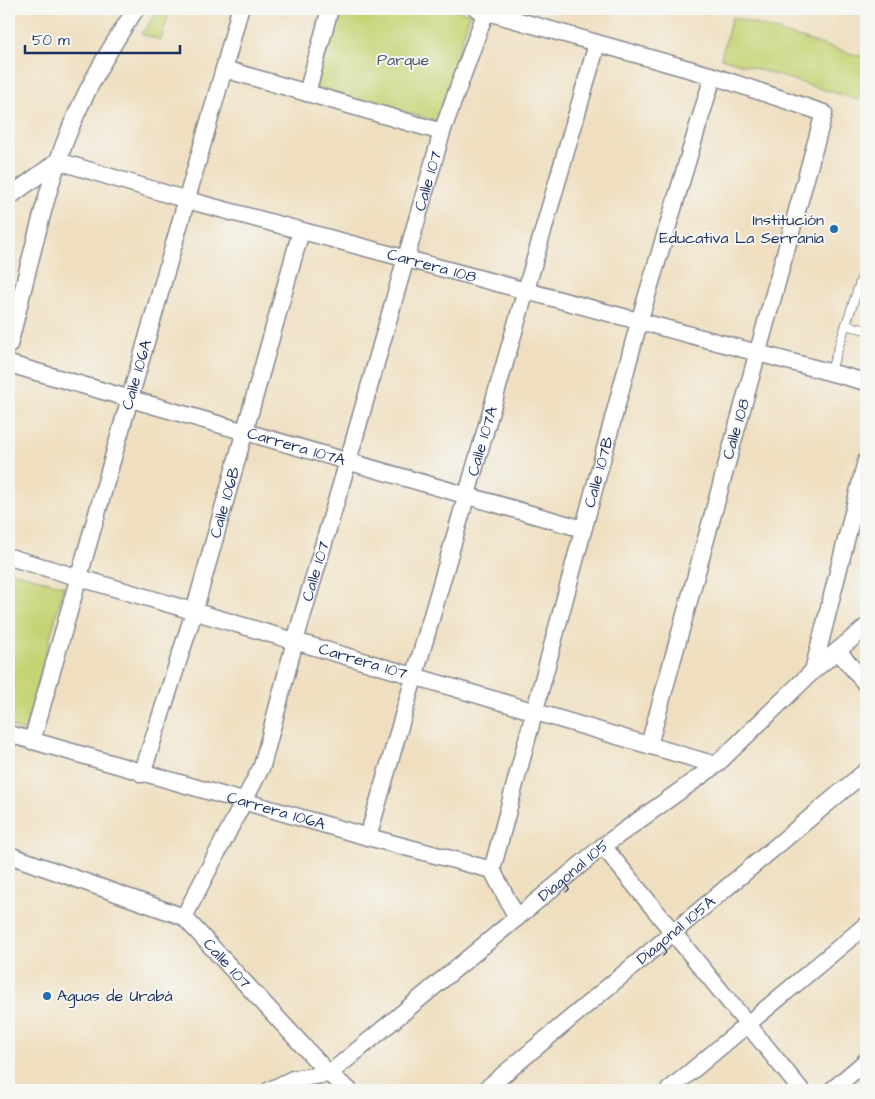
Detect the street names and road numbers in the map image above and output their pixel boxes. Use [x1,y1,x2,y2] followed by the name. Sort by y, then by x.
[409,148,447,214] street label: Calle 107
[385,243,479,288] street label: Carrera 108
[116,337,157,412] street label: Calle 106A
[717,396,755,462] street label: Calle 108
[462,404,503,479] street label: Calle 107A
[245,422,348,471] street label: Carrera 107A
[579,433,619,510] street label: Calle 107B
[204,464,245,541] street label: Calle 106B
[296,538,335,604] street label: Calle 107
[316,638,410,685] street label: Carrera 107
[224,786,328,835] street label: Carrera 106A
[533,834,614,907] street label: Diagonal 105
[632,891,720,970] street label: Diagonal 105A
[198,933,256,994] street label: Calle 107

